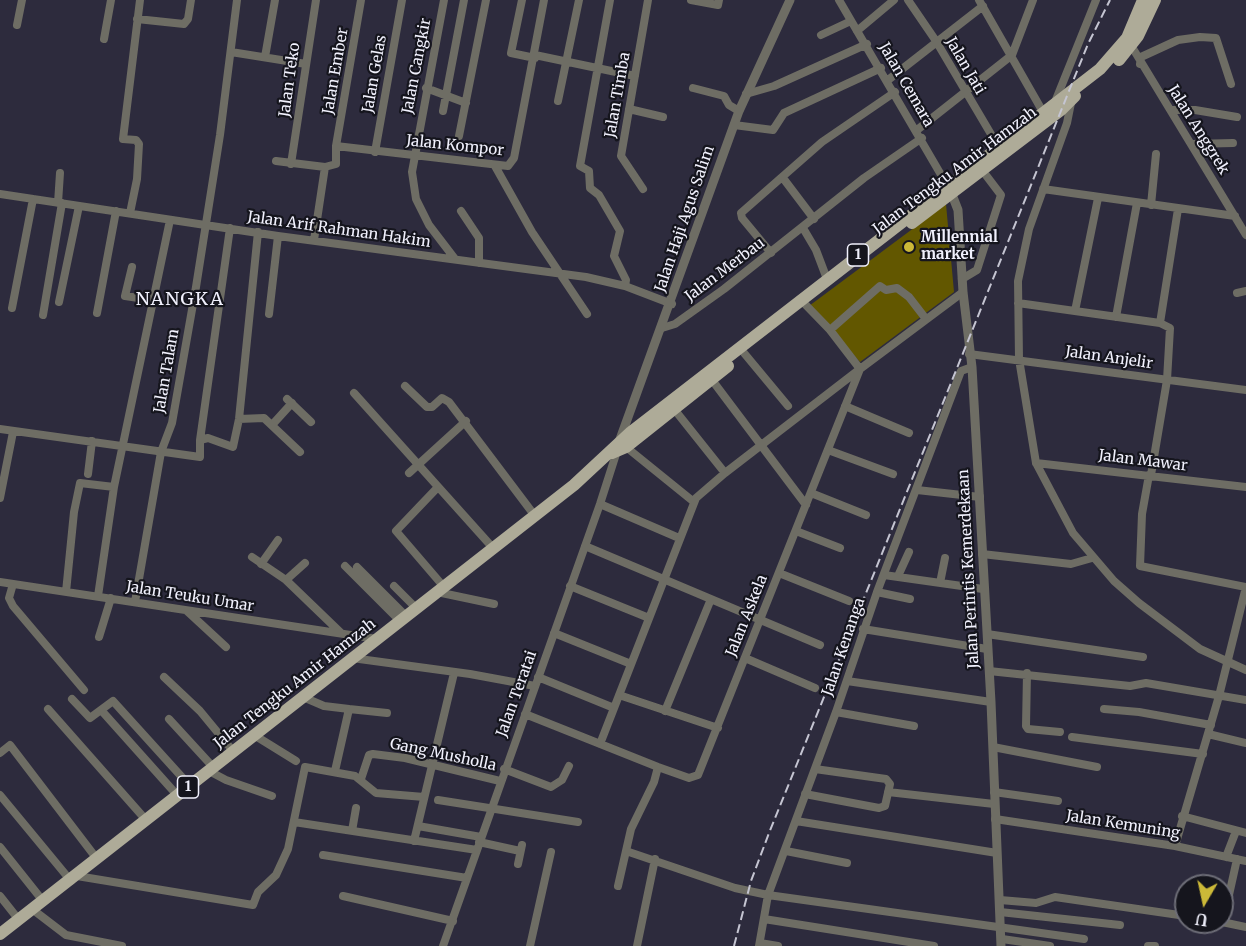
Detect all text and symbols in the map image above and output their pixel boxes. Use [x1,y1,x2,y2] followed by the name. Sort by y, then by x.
[399,17,435,115] street label: Jalan Cangkir
[320,26,352,116] street label: Jalan Ember
[359,34,391,114] street label: Jalan Gelas
[941,34,989,98] street label: Jalan Jati
[875,40,937,130] street label: Jalan Cemara
[276,42,304,118] street label: Jalan Teko
[602,51,634,139] street label: Jalan Timba
[1163,82,1233,178] street label: Jalan Anggrek
[870,104,1040,238] street label: Jalan Tengku Amir Hamzah
[405,132,505,160] street label: Jalan Kompor
[651,143,719,295] street label: Jalan Haji Agus Salim
[246,208,432,252] street label: Jalan Arif Rahman Hakim
[921,229,998,264] place label: Millennial market
[682,234,768,306] street label: Jalan Merbau
[902,240,916,254] marker: Millennial market
[848,244,868,266] road number: 1
[136,289,224,311] district label: NANGKA
[151,327,183,415] street label: Jalan Talam
[1064,343,1154,373] street label: Jalan Anjelir
[1097,447,1189,475] street label: Jalan Mawar
[955,469,983,669] street label: Jalan Perintis Kemerdekaan
[722,572,772,660] street label: Jalan Askela
[125,578,255,616] street label: Jalan Teuku Umar
[819,596,869,698] street label: Jalan Kenanga
[211,615,379,753] street label: Jalan Tengku Amir Hamzah
[493,648,541,740] street label: Jalan Teratai
[388,735,498,775] street label: Gang Musholla
[178,776,198,798] road number: 1
[1065,807,1181,843] street label: Jalan Kemuning
[1174,874,1234,934] north arrow
[1194,909,1209,931] text: U

